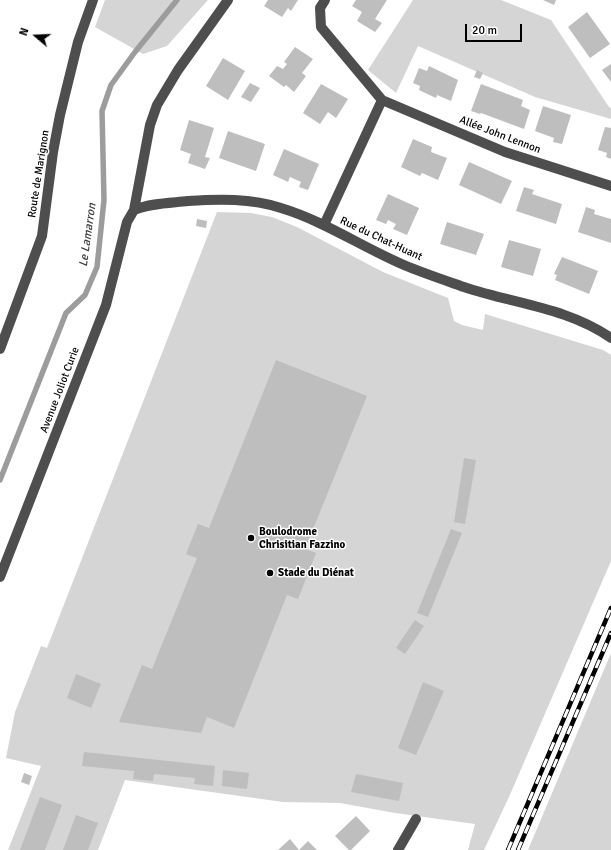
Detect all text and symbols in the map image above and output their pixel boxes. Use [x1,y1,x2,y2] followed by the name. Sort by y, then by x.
[16,16,56,56] north arrow
[467,16,524,42] scale bar
[472,23,497,38] text: 20 m
[17,26,32,38] text: N
[457,113,543,157] street label: Allée John Lennon
[26,129,52,219] street label: Route de Marignon
[76,202,100,268] water label: Le Lamarron
[338,214,424,264] street label: Rue du Chat-Huant
[38,345,82,435] street label: Avenue Joliot Curie
[259,525,345,551] place label: Boulodrome Chrisitian Fazzino
[246,533,256,543] marker: Boulodrome Chrisitian Fazzino
[278,566,354,580] place label: Stade du Diénat
[265,568,275,578] marker: Stade du Diénat

